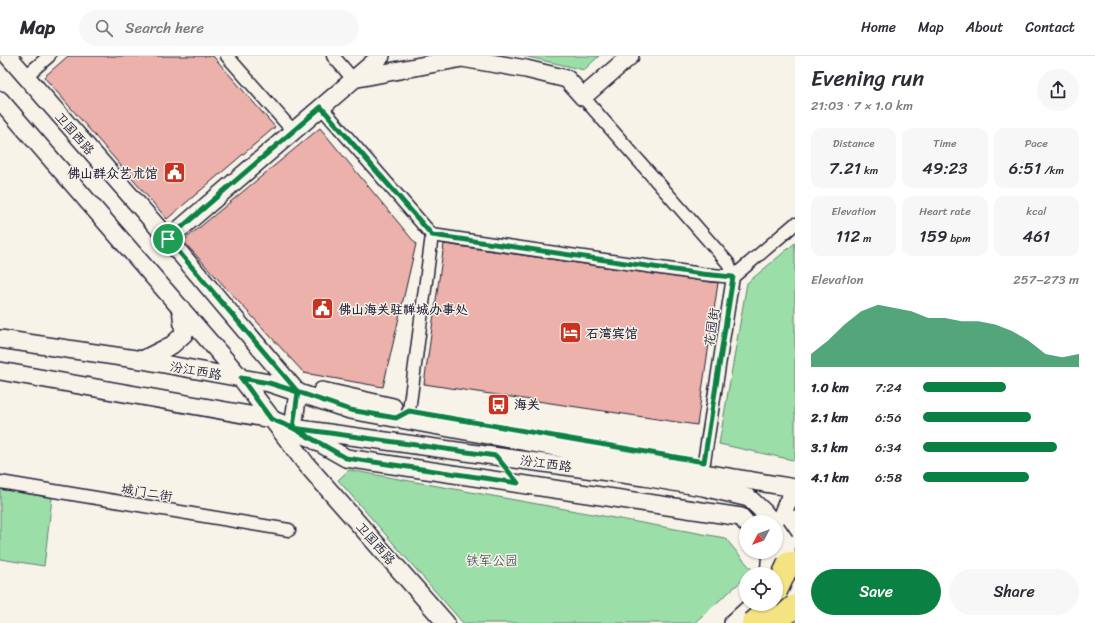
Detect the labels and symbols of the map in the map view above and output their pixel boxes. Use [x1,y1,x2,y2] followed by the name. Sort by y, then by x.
[49,106,100,161] street label: 卫国西路
[161,160,187,186] public building icon: 佛山群众艺术馆
[67,162,158,185] place label: 佛山群众艺术馆
[151,222,185,256] pin
[310,296,336,322] public building icon: 佛山海关驻禅城办事处
[338,298,468,321] place label: 佛山海关驻禅城办事处
[697,306,726,348] street label: 花园街
[558,320,584,346] hotel icon: 石湾宾馆
[586,322,638,345] place label: 石湾宾馆
[168,355,224,386] street label: 汾江西路
[486,391,512,417] bus stop icon: 海关
[514,393,540,416] place label: 海关
[519,448,573,479] street label: 汾江西路
[119,477,174,508] street label: 城门二街
[739,515,783,559] north arrow
[350,516,401,571] street label: 卫国西路
[466,549,518,572] park label: 铁军公园

